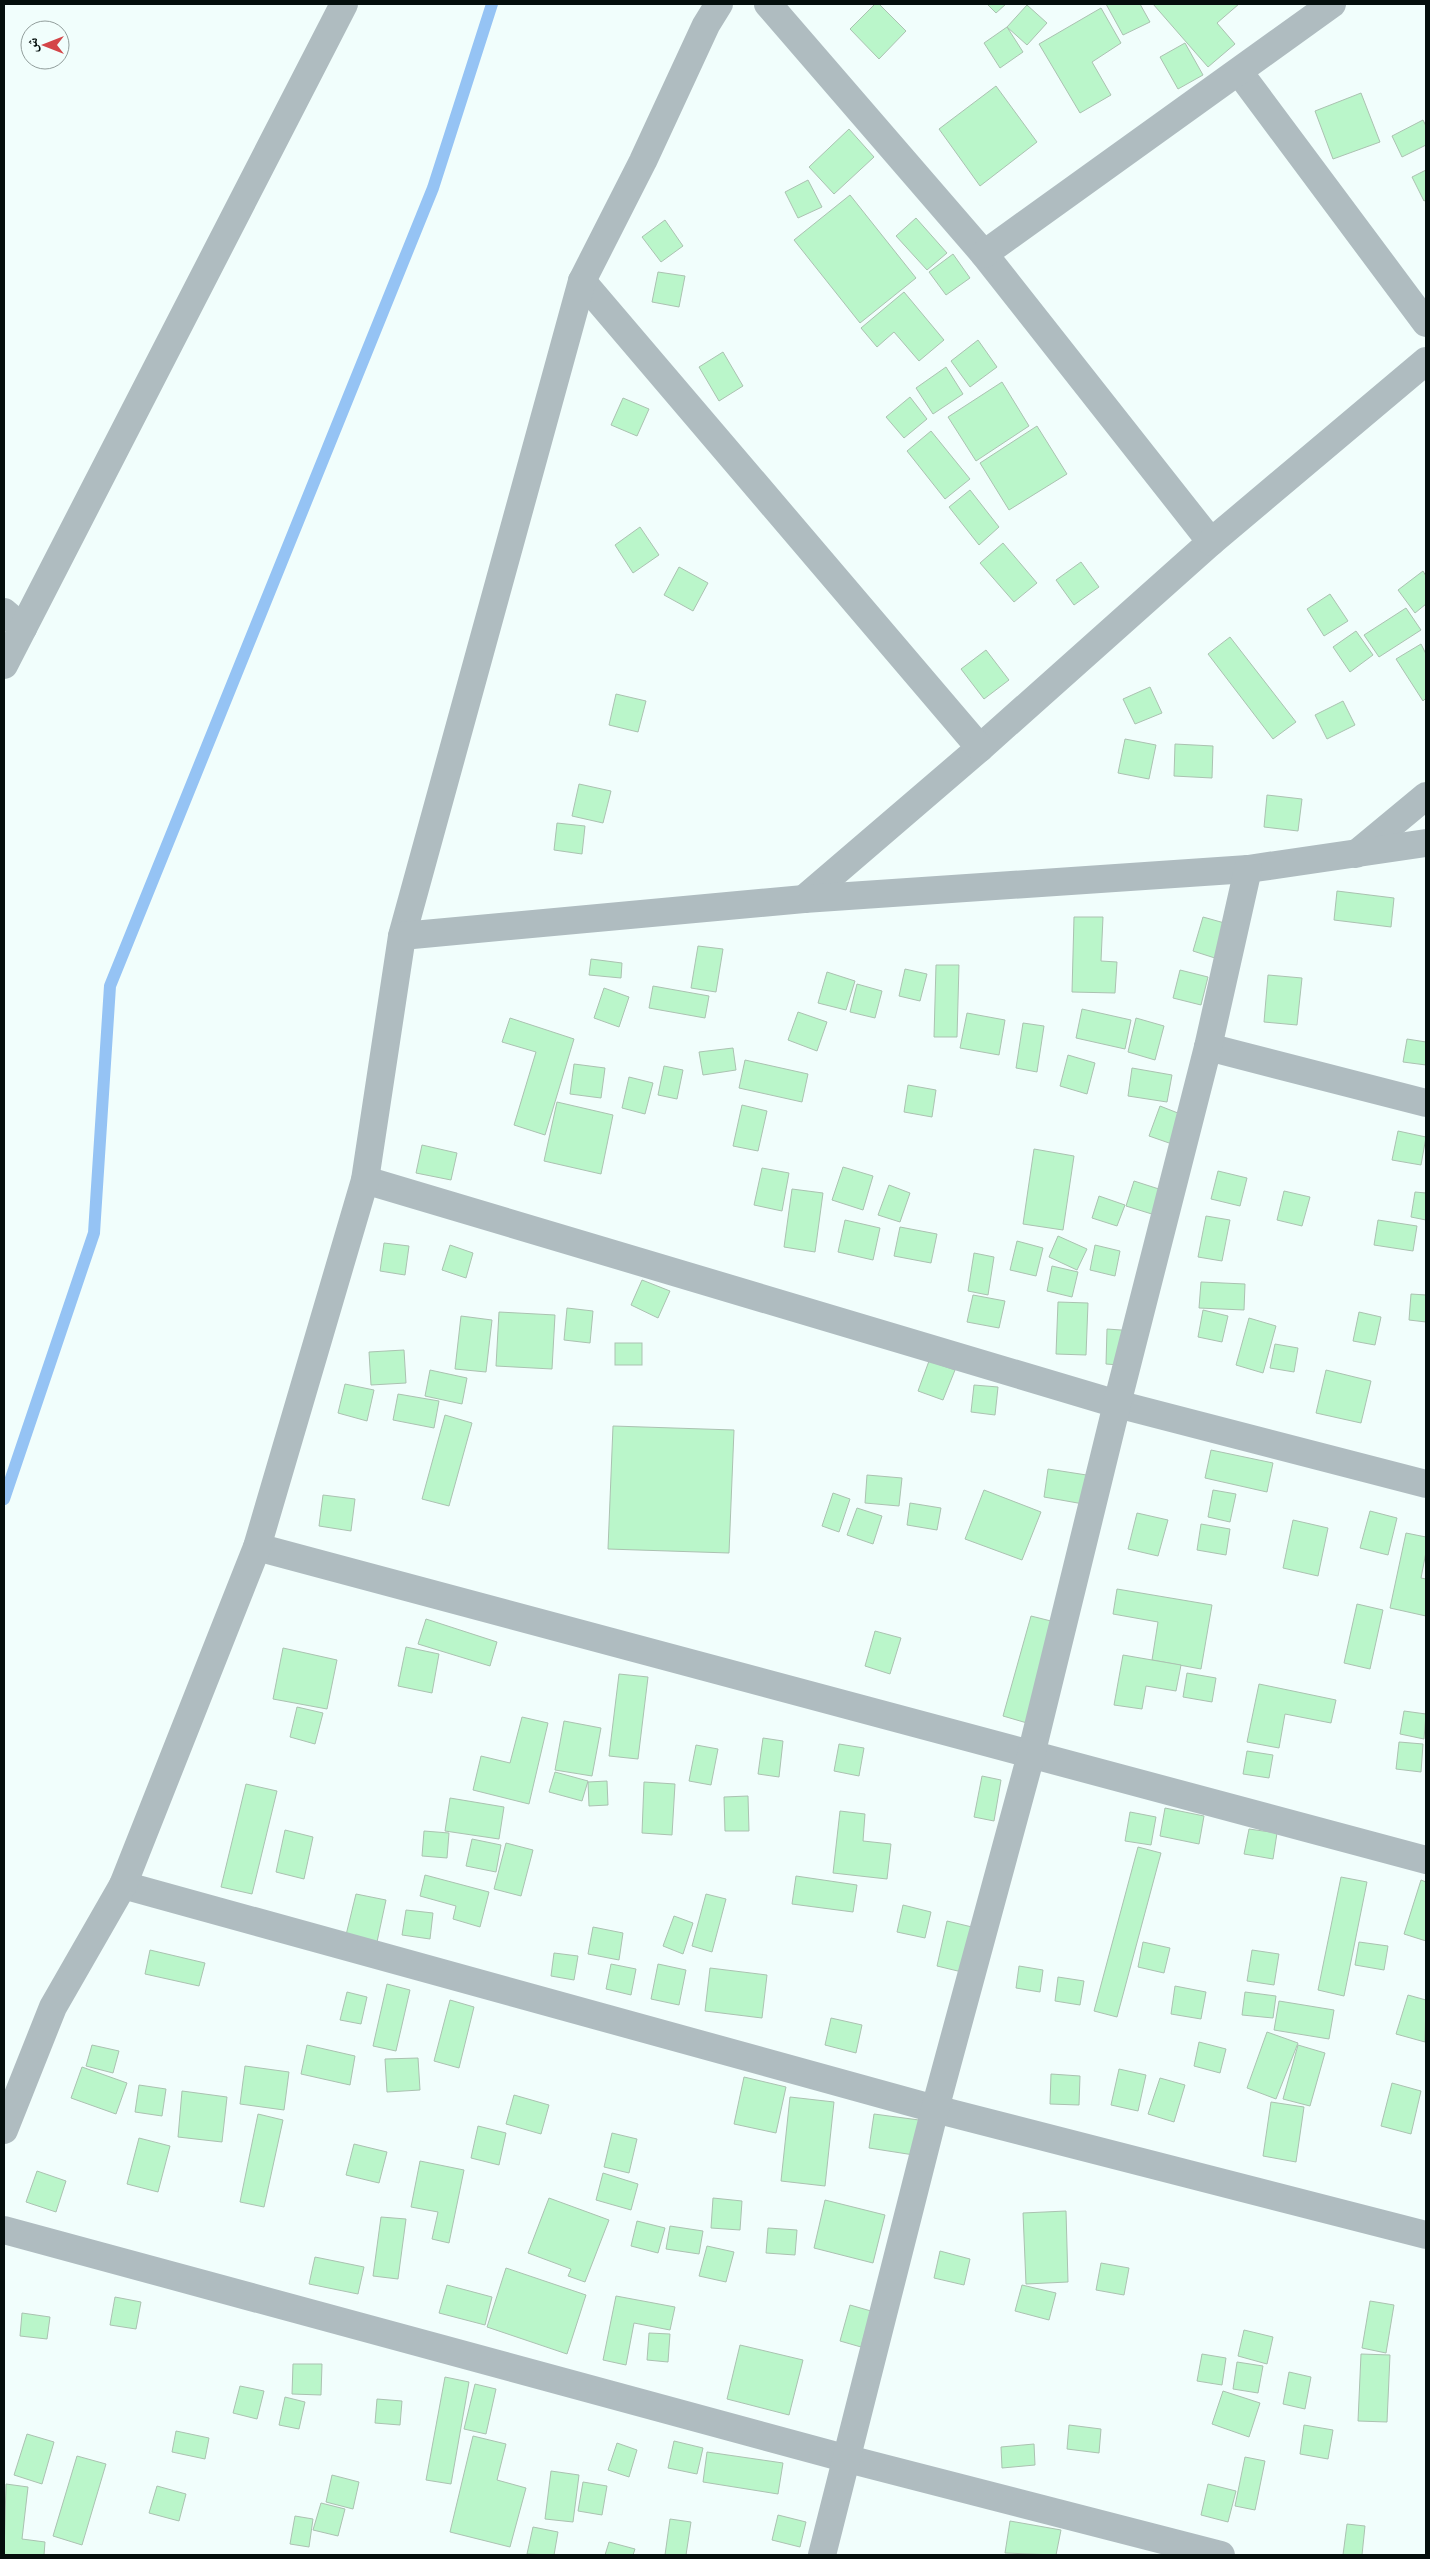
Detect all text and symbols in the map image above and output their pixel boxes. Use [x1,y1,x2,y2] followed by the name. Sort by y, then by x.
[20,20,70,70] north arrow
[22,37,41,52] text: ش

